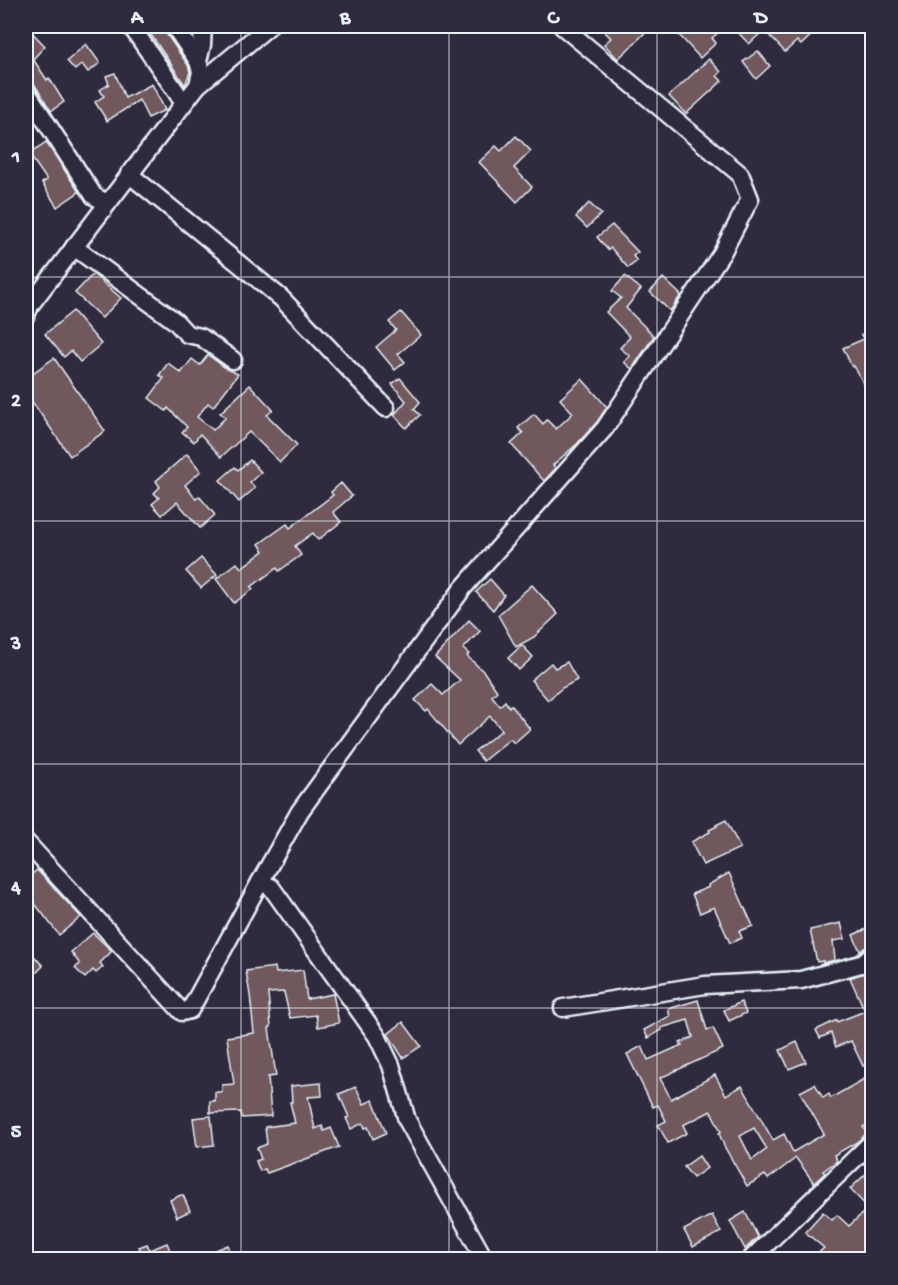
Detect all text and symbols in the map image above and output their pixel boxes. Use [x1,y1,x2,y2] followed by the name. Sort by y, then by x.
[130,8,145,31] text: A
[339,8,351,31] text: B
[547,8,561,31] text: C
[752,8,768,31] text: D
[11,147,20,170] text: 1
[11,391,21,414] text: 2
[10,634,21,657] text: 3
[10,878,21,901] text: 4
[11,1122,22,1145] text: 5

